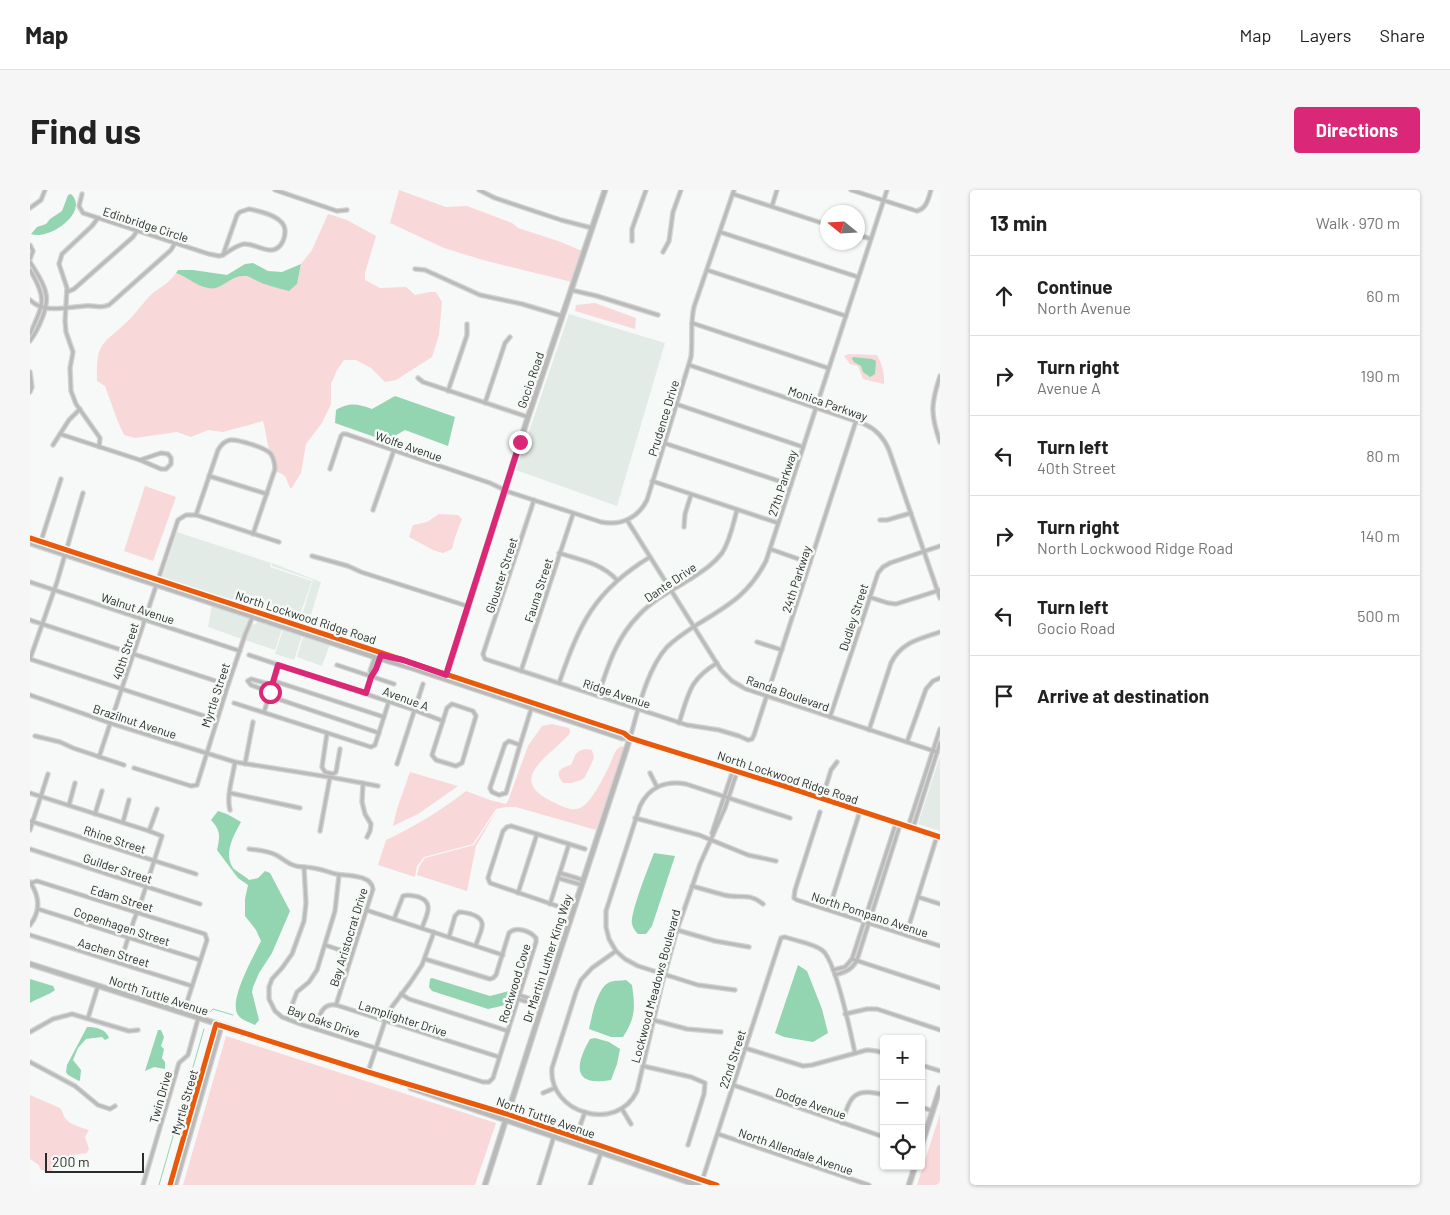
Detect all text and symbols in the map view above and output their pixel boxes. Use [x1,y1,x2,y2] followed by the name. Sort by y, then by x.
[25,20,68,49] text: Map
[1239,24,1271,46] text: Map
[1299,24,1352,46] text: Layers
[1380,24,1425,46] text: Share
[1294,107,1420,153] button: Directions
[30,109,141,151] text: Find us
[101,204,191,244] street label: Edinbridge Circle
[820,205,865,250] north arrow
[990,210,1047,235] text: 13 min
[1316,213,1400,232] text: Walk · 970 m
[1037,275,1113,298] text: Continue
[990,282,1018,310] icon: ahead
[1366,286,1400,305] text: 60 m
[1037,298,1131,317] text: North Avenue
[514,350,546,410] street label: Gocio Road
[1037,355,1119,378] text: Turn right
[990,362,1018,390] icon: right
[1361,366,1400,385] text: 190 m
[645,378,681,458] street label: Prudence Drive
[1037,378,1101,397] text: Avenue A
[786,383,870,423] street label: Monica Parkway
[374,428,444,464] street label: Wolfe Avenue
[509,431,532,454] route end
[1037,435,1108,458] text: Turn left
[990,442,1018,470] icon: left
[1366,446,1400,465] text: 80 m
[765,448,799,518] street label: 27th Parkway
[1037,458,1116,477] text: 40th Street
[1037,515,1119,538] text: Turn right
[990,522,1018,550] icon: right
[1360,526,1400,545] text: 140 m
[482,535,520,615] street label: Glouster Street
[1037,538,1233,557] text: North Lockwood Ridge Road
[779,543,814,614] street label: 24th Parkway
[521,556,555,624] street label: Fauna Street
[641,560,699,604] street label: Dante Drive
[836,582,870,652] street label: Dudley Street
[234,588,378,646] street label: North Lockwood Ridge Road
[99,589,177,627] street label: Walnut Avenue
[1037,595,1108,618] text: Turn left
[990,602,1018,630] icon: left
[1357,606,1400,625] text: 500 m
[1037,618,1115,637] text: Gocio Road
[109,621,141,681] street label: 40th Street
[198,661,232,729] street label: Myrtle Street
[745,672,831,714] street label: Randa Boulevard
[581,675,653,711] street label: Ridge Avenue
[259,681,282,704] route start
[990,682,1018,710] icon: arrive
[381,683,431,713] street label: Avenue A
[1037,684,1209,707] text: Arrive at destination
[91,701,179,741] street label: Brazilnut Avenue
[716,748,860,806] street label: North Lockwood Ridge Road
[82,822,148,856] street label: Rhine Street
[82,850,154,886] street label: Guilder Street
[89,882,155,914] street label: Edam Street
[326,886,370,988] street label: Bay Aristocrat Drive
[810,888,930,940] street label: North Pompano Avenue
[520,892,575,1024] street label: Dr Martin Luther King Way
[72,904,172,948] street label: Copenhagen Street
[628,908,682,1064] street label: Lockwood Meadows Boulevard
[77,934,151,970] street label: Aachen Street
[495,942,533,1024] street label: Rockwood Cove
[108,972,210,1018] street label: North Tuttle Avenue
[357,997,449,1039] street label: Lamplighter Drive
[286,1002,362,1040] street label: Bay Oaks Drive
[716,1028,748,1090] street label: 22nd Street
[880,1035,925,1170] map controls
[880,1035,925,1080] button: +
[168,1068,200,1136] street label: Myrtle Street
[146,1069,174,1125] street label: Twin Drive
[880,1080,925,1125] button: −
[774,1084,848,1122] street label: Dodge Avenue
[495,1094,597,1140] street label: North Tuttle Avenue
[737,1125,855,1177] street label: North Allendale Avenue
[880,1125,925,1170] button: locate
[45,1150,144,1173] scale bar
[52,1153,90,1170] text: 200 m

